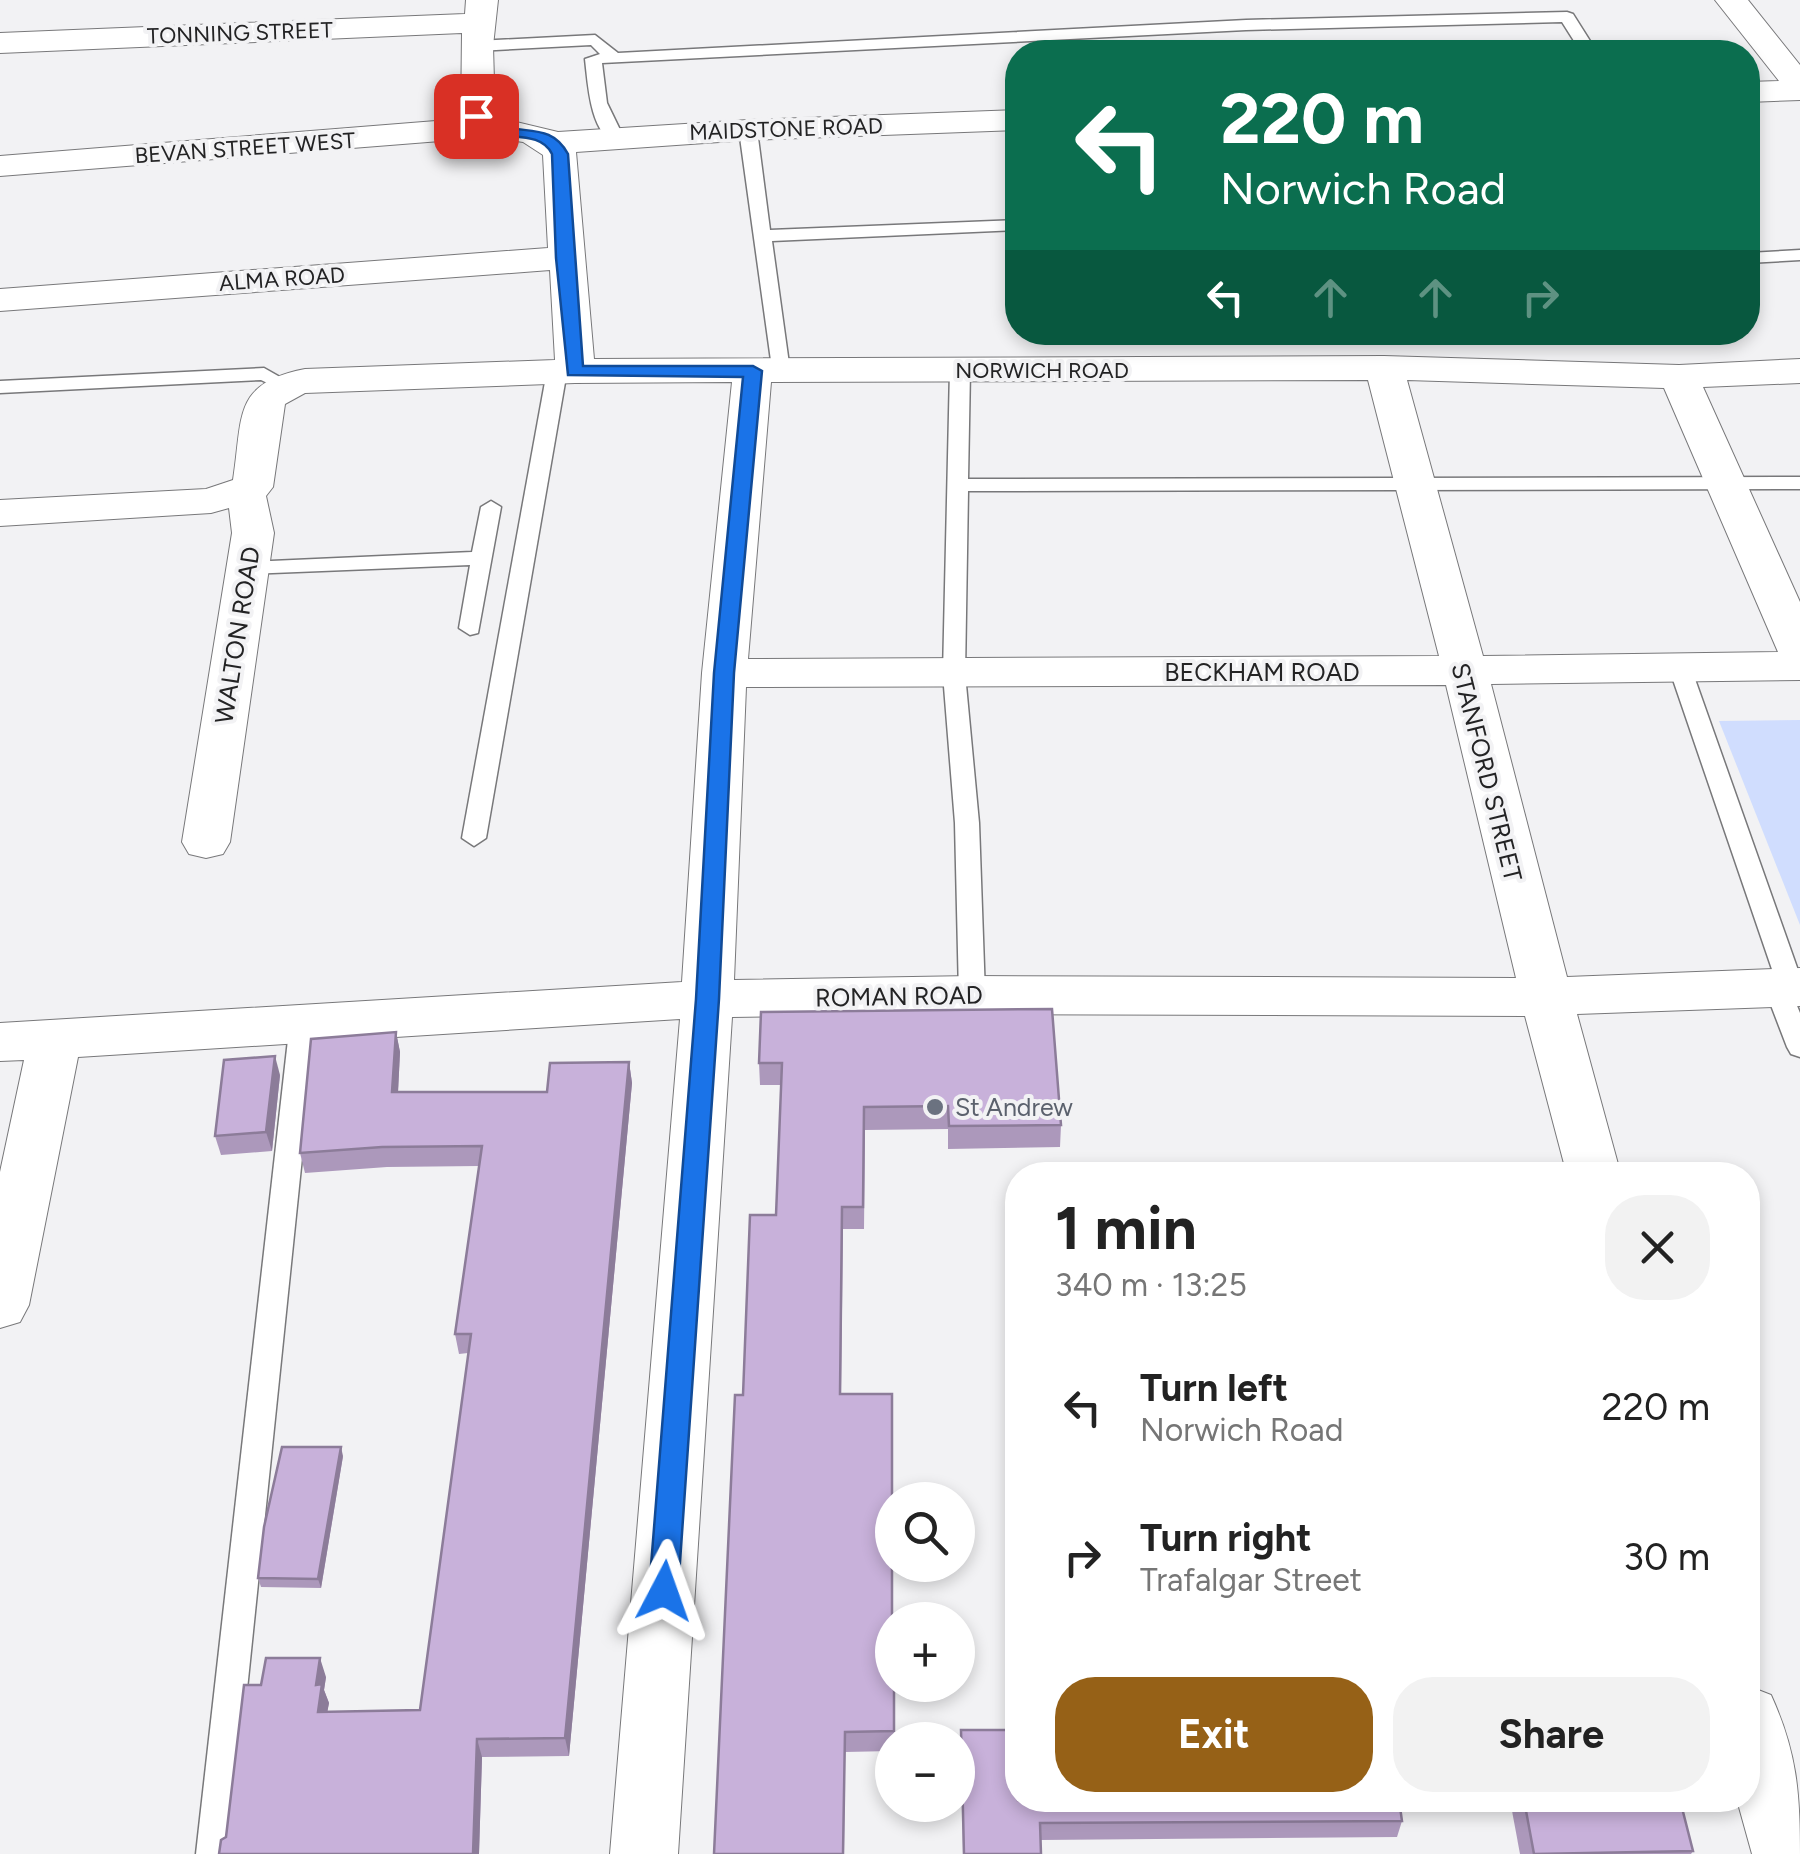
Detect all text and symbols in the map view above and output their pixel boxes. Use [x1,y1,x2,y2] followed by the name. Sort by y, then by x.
[147,16,333,50] street label: TONNING STREET
[434,74,519,159] pin
[1220,76,1424,161] text: 220 m
[1055,80,1185,210] icon: left
[449,89,504,144] icon: arrive
[689,112,883,146] street label: MAIDSTONE ROAD
[134,127,356,169] street label: BEVAN STREET WEST
[1220,161,1506,215] text: Norwich Road
[218,261,346,297] street label: ALMA ROAD
[1198,270,1253,325] icon: left
[1303,270,1358,325] icon: ahead
[1408,270,1463,325] icon: ahead
[1513,270,1568,325] icon: right
[955,357,1129,384] street label: NORWICH ROAD
[208,544,266,726] street label: WALTON ROAD
[1164,657,1360,687] street label: BECKHAM ROAD
[1445,660,1529,884] street label: STANFORD STREET
[815,980,983,1012] street label: ROMAN ROAD
[955,1092,1073,1122] place label: St Andrew
[924,1096,946,1118] marker: St Andrew
[1055,1192,1197,1264] text: 1 min
[1605,1195,1710,1300] button: close
[1055,1266,1247,1304] text: 340 m · 13:25
[1140,1365,1288,1411] text: Turn left
[1055,1380,1110,1435] icon: left
[1601,1384,1710,1430] text: 220 m
[1140,1411,1343,1449] text: Norwich Road
[875,1482,975,1822] map controls
[875,1482,975,1582] button: search
[1140,1515,1312,1561] text: Turn right
[1055,1530,1110,1585] icon: right
[1623,1534,1710,1580] text: 30 m
[612,1539,716,1643] position arrow
[1140,1561,1362,1599] text: Trafalgar Street
[875,1602,975,1702] button: +
[1055,1677,1373,1792] button: Exit
[1393,1677,1710,1792] button: Share
[875,1722,975,1822] button: −

